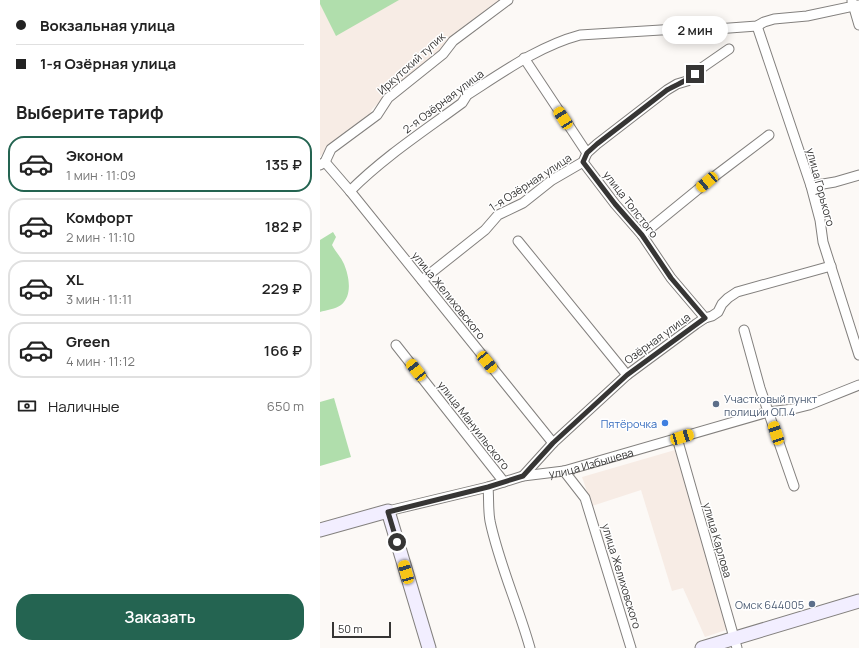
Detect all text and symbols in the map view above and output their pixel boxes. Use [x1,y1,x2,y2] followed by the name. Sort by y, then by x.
[40,15,175,36] text: Вокзальная улица
[662,16,728,44] callout: 2 мин
[677,21,713,39] text: 2 мин
[374,28,448,97] street label: Иркутский тупик
[40,53,176,74] text: 1-я Озёрная улица
[686,65,704,83] route end
[400,66,486,136] street label: 2-я Озёрная улица
[16,100,164,124] text: Выберите тариф
[551,105,575,131] car
[66,145,123,166] text: Эконом
[18,146,54,182] icon: car
[803,146,839,228] street label: улица Горького
[486,150,574,214] street label: 1-я Озёрная улица
[265,154,302,175] text: 135 ₽
[66,166,136,184] text: 1 мин · 11:09
[600,167,662,241] street label: улица Толстого
[694,170,720,194] car
[66,207,133,228] text: Комфорт
[18,208,54,244] icon: car
[265,216,302,237] text: 182 ₽
[66,228,135,246] text: 2 мин · 11:10
[409,248,489,343] street label: улица Желиховского
[66,269,84,290] text: XL
[18,270,54,306] icon: car
[262,278,302,299] text: 229 ₽
[66,290,132,308] text: 3 мин · 11:11
[621,309,693,367] street label: Озёрная улица
[66,331,110,352] text: Green
[18,332,54,368] icon: car
[264,340,302,361] text: 166 ₽
[475,349,499,375] car
[66,352,135,370] text: 4 мин · 11:12
[404,357,428,383] car
[435,377,514,473] street label: улица Мануильского
[724,391,818,419] place label: Участковый пункт полиции ОП 4
[16,395,38,417] icon: cash
[48,396,120,417] text: Наличные
[267,397,304,415] text: 650 m
[711,399,721,409] marker: Участковый пункт полиции ОП 4
[601,416,657,431] place label: Пятёрочка
[660,418,670,428] marker: Пятёрочка
[767,420,785,446] car
[669,428,695,446] car
[548,444,635,480] street label: улица Избышева
[700,501,736,579] street label: улица Карлова
[599,522,645,631] street label: улица Желиховского
[388,533,406,551] route start
[397,559,415,585] car
[16,594,304,640] button: Заказать
[735,597,804,612] place label: Омск 644005
[807,599,817,609] marker: Омск 644005
[332,620,391,639] scale bar
[338,621,363,636] text: 50 m

